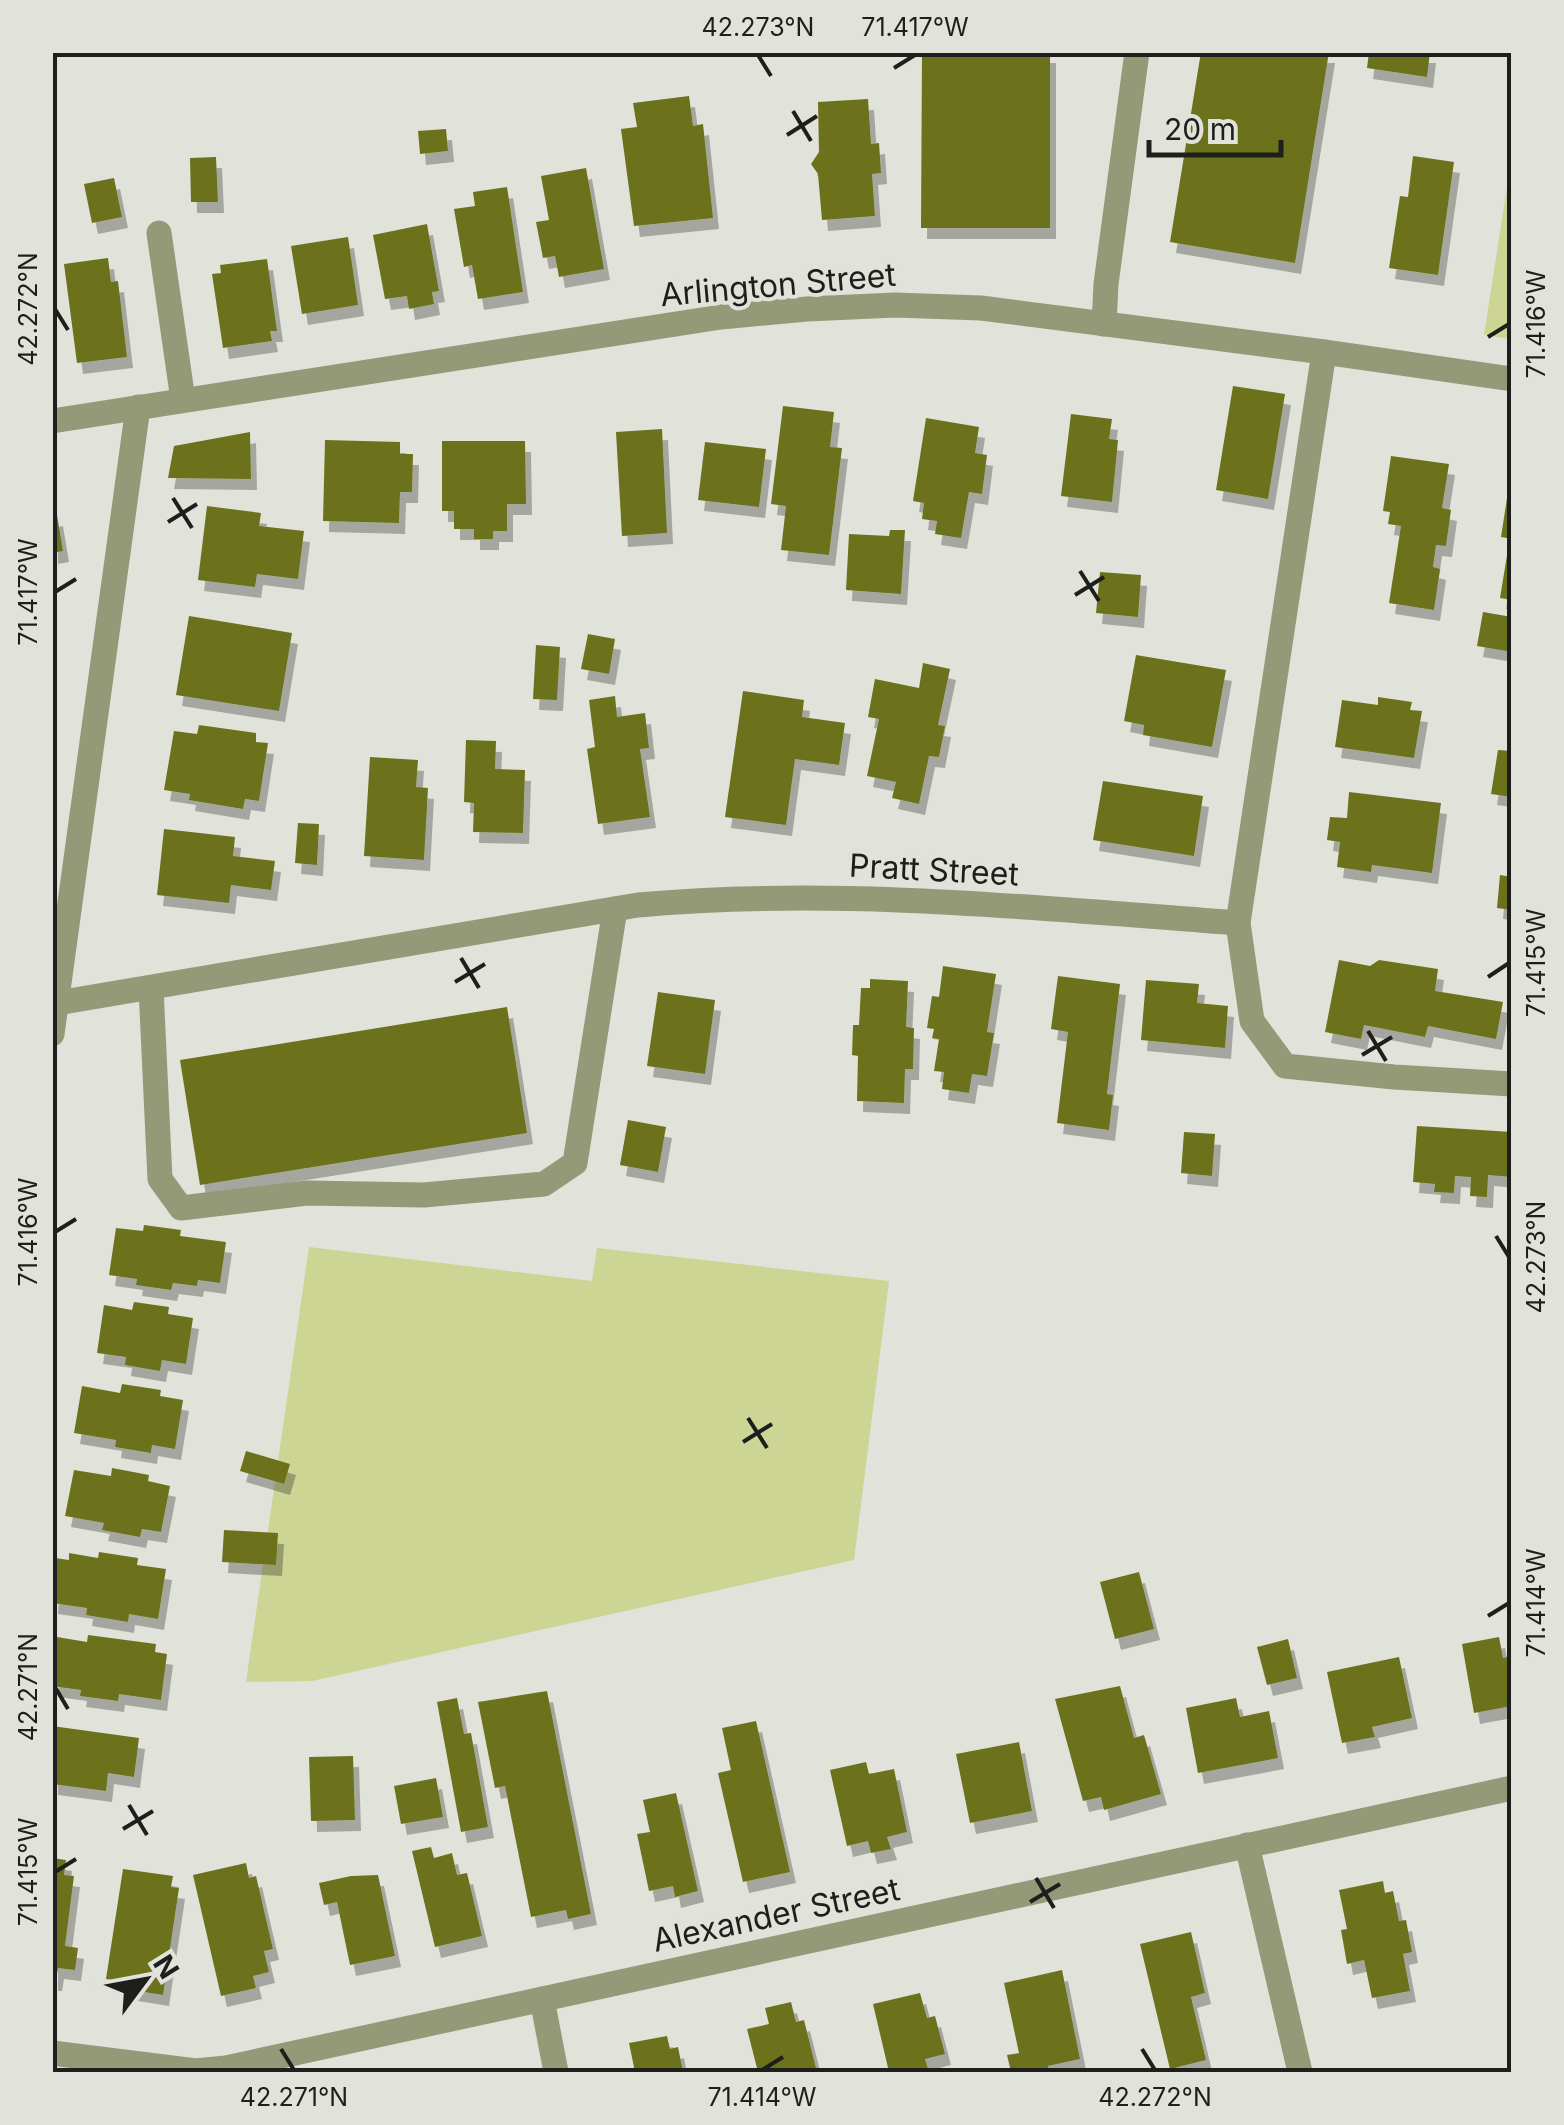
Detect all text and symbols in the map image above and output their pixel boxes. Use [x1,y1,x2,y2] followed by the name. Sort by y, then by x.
[702,12,814,42] text: 42.273°N
[861,12,969,42] text: 71.417°W
[1149,95,1282,157] scale bar
[1164,111,1236,147] text: 20 m
[13,252,43,366] text: 42.272°N
[659,255,897,314] street label: Arlington Street
[1521,270,1551,378] text: 71.416°W
[13,538,43,646] text: 71.417°W
[848,846,1020,893] street label: Pratt Street
[1521,909,1551,1017] text: 71.415°W
[13,1178,43,1286] text: 71.416°W
[1521,1201,1551,1313] text: 42.273°N
[1521,1548,1551,1658] text: 71.414°W
[13,1633,43,1741] text: 42.271°N
[13,1818,43,1926] text: 71.415°W
[649,1869,903,1960] street label: Alexander Street
[95,1930,195,2030] north arrow
[146,1949,186,1985] text: N
[240,2082,348,2112] text: 42.271°N
[707,2082,817,2112] text: 71.414°W
[1098,2082,1212,2112] text: 42.272°N

